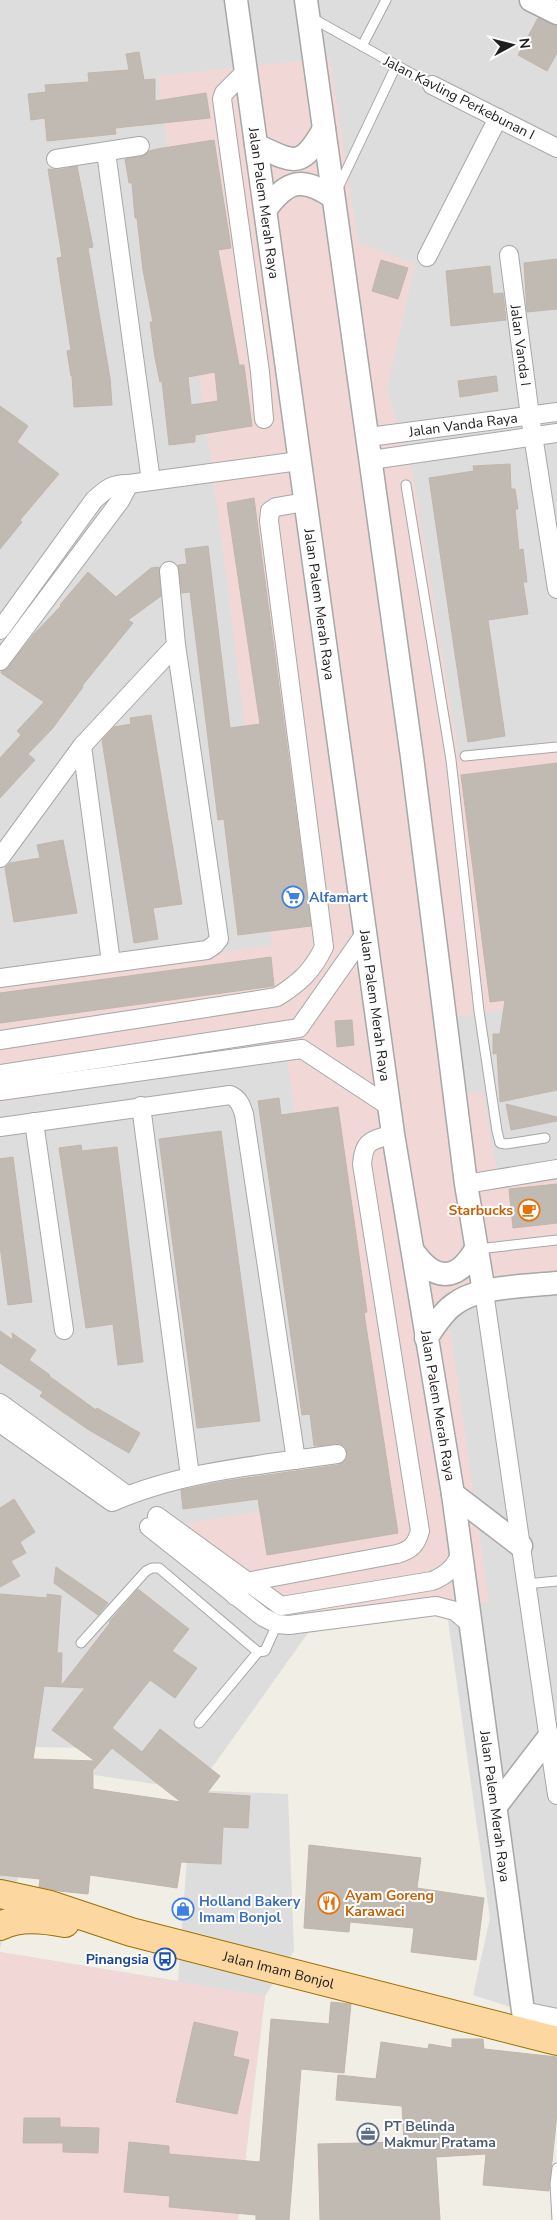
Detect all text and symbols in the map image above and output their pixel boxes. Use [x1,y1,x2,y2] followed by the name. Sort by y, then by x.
[487,20,537,70] north arrow
[514,37,534,50] text: N
[379,51,538,144] street label: Jalan Kavling Perkebunan I
[244,125,284,280] street label: Jalan Palem Merah Raya
[506,302,536,387] street label: Jalan Vanda I
[407,408,519,441] street label: Jalan Vanda Raya
[300,526,340,681] street label: Jalan Palem Merah Raya
[281,885,305,909] supermarket icon: Alfamart
[309,888,368,907] place label: Alfamart
[355,927,395,1082] street label: Jalan Palem Merah Raya
[517,1198,541,1222] cafe icon: Starbucks
[448,1201,513,1220] place label: Starbucks
[416,1328,460,1482] street label: Jalan Palem Merah Raya
[476,1728,515,1883] street label: Jalan Palem Merah Raya
[345,1886,434,1921] place label: Ayam Goreng Karawaci
[317,1891,341,1915] restaurant icon: Ayam Goreng Karawaci
[199,1892,301,1927] place label: Holland Bakery Imam Bonjol
[171,1897,195,1921] shop icon: Holland Bakery Imam Bonjol
[220,1946,337,1993] street label: Jalan Imam Bonjol
[153,1947,177,1971] bus stop icon: Pinangsia
[86,1950,149,1969] place label: Pinangsia
[384,2117,496,2152] place label: PT Belinda Makmur Pratama
[356,2122,380,2146] office icon: PT Belinda Makmur Pratama

